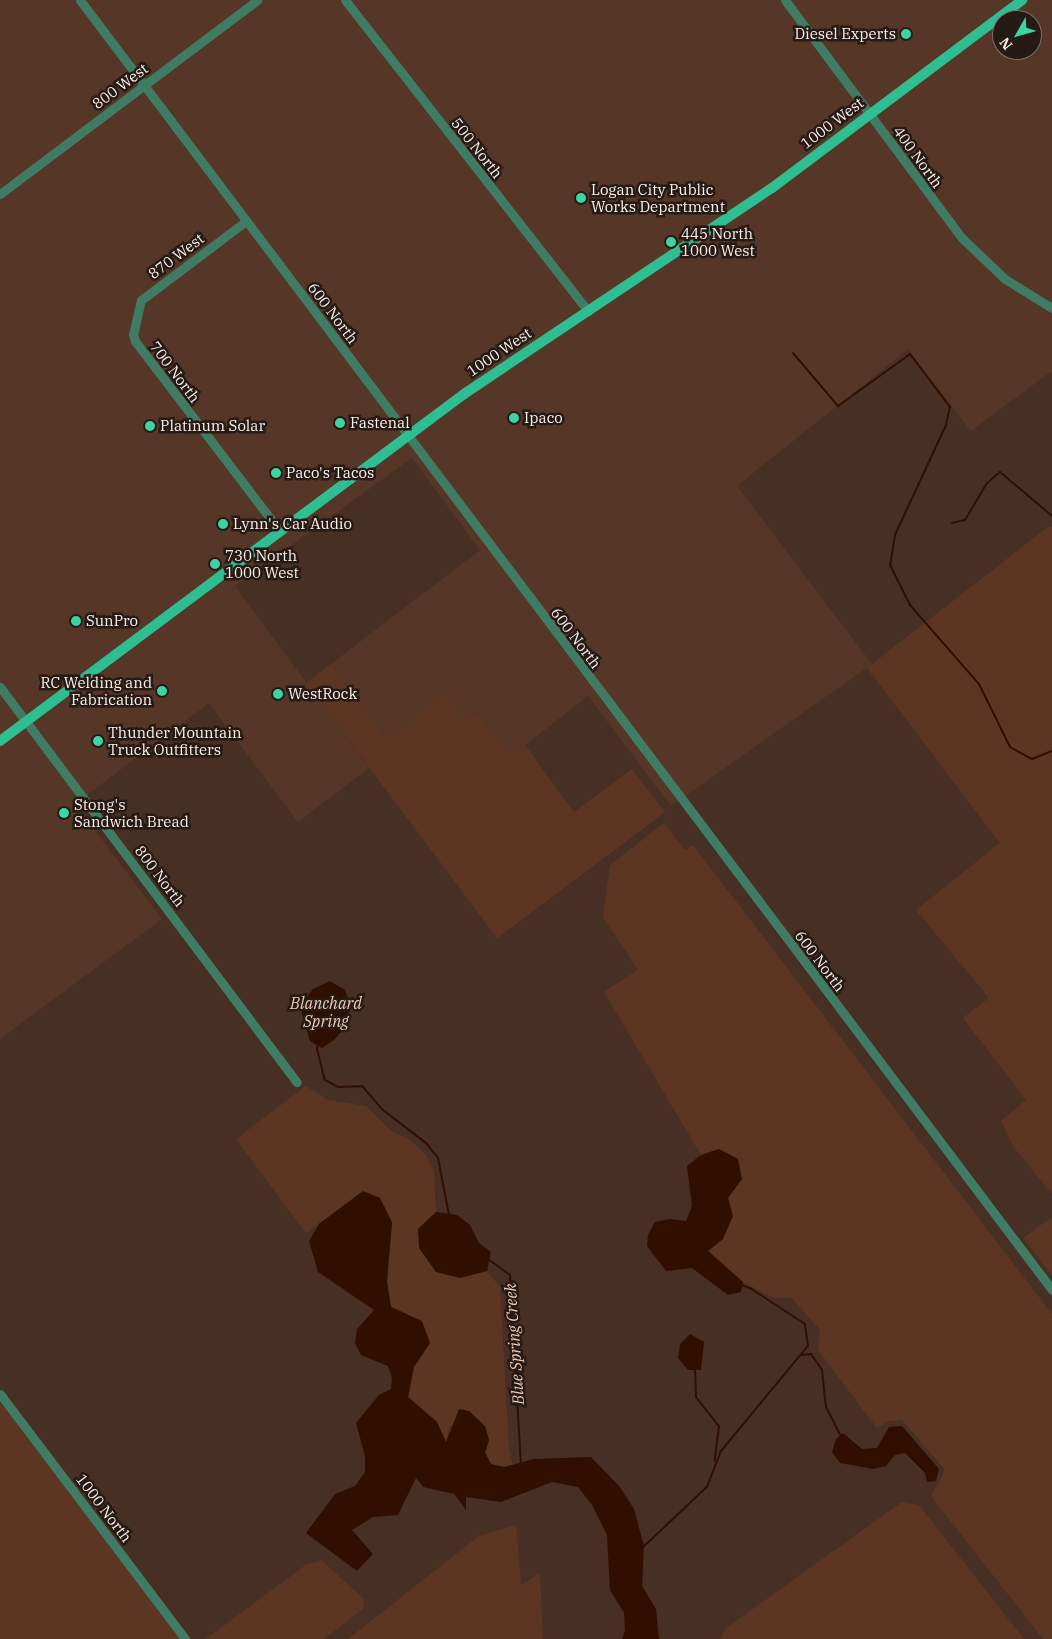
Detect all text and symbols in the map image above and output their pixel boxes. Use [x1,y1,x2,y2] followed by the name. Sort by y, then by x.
[992,10,1042,60] north arrow
[794,25,896,43] place label: Diesel Experts
[900,28,912,40] marker: Diesel Experts
[995,34,1016,54] text: N
[89,59,151,113] street label: 800 West
[797,94,867,152] street label: 1000 West
[448,114,506,182] street label: 500 North
[890,123,946,191] street label: 400 North
[591,180,725,215] place label: Logan City Public Works Department
[575,192,587,204] marker: Logan City Public Works Department
[681,224,755,259] place label: 445 North 1000 West
[145,229,207,283] street label: 870 West
[665,236,677,248] marker: 445 North 1000 West
[304,279,362,347] street label: 600 North
[463,324,535,380] street label: 1000 West
[146,338,204,406] street label: 700 North
[524,409,563,427] place label: Ipaco
[508,412,520,424] marker: Ipaco
[350,414,410,432] place label: Fastenal
[160,417,265,435] place label: Platinum Solar
[334,417,346,429] marker: Fastenal
[144,420,156,432] marker: Platinum Solar
[286,464,374,482] place label: Paco's Tacos
[270,467,282,479] marker: Paco's Tacos
[233,515,352,533] place label: Lynn's Car Audio
[217,518,229,530] marker: Lynn's Car Audio
[225,546,299,581] place label: 730 North 1000 West
[209,558,221,570] marker: 730 North 1000 West
[547,604,605,672] street label: 600 North
[86,612,138,630] place label: SunPro
[70,615,82,627] marker: SunPro
[41,673,152,708] place label: RC Welding and Fabrication
[156,685,168,697] marker: RC Welding and Fabrication
[288,685,357,703] place label: WestRock
[272,688,284,700] marker: WestRock
[108,723,241,758] place label: Thunder Mountain Truck Outfitters
[92,735,104,747] marker: Thunder Mountain Truck Outfitters
[74,795,189,830] place label: Stong's Sandwich Bread
[58,807,70,819] marker: Stong's Sandwich Bread
[131,842,189,910] street label: 800 North
[791,927,849,995] street label: 600 North
[290,993,362,1031] water label: Blanchard Spring
[500,1283,528,1405] water label: Blue Spring Creek
[72,1470,136,1546] street label: 1000 North

